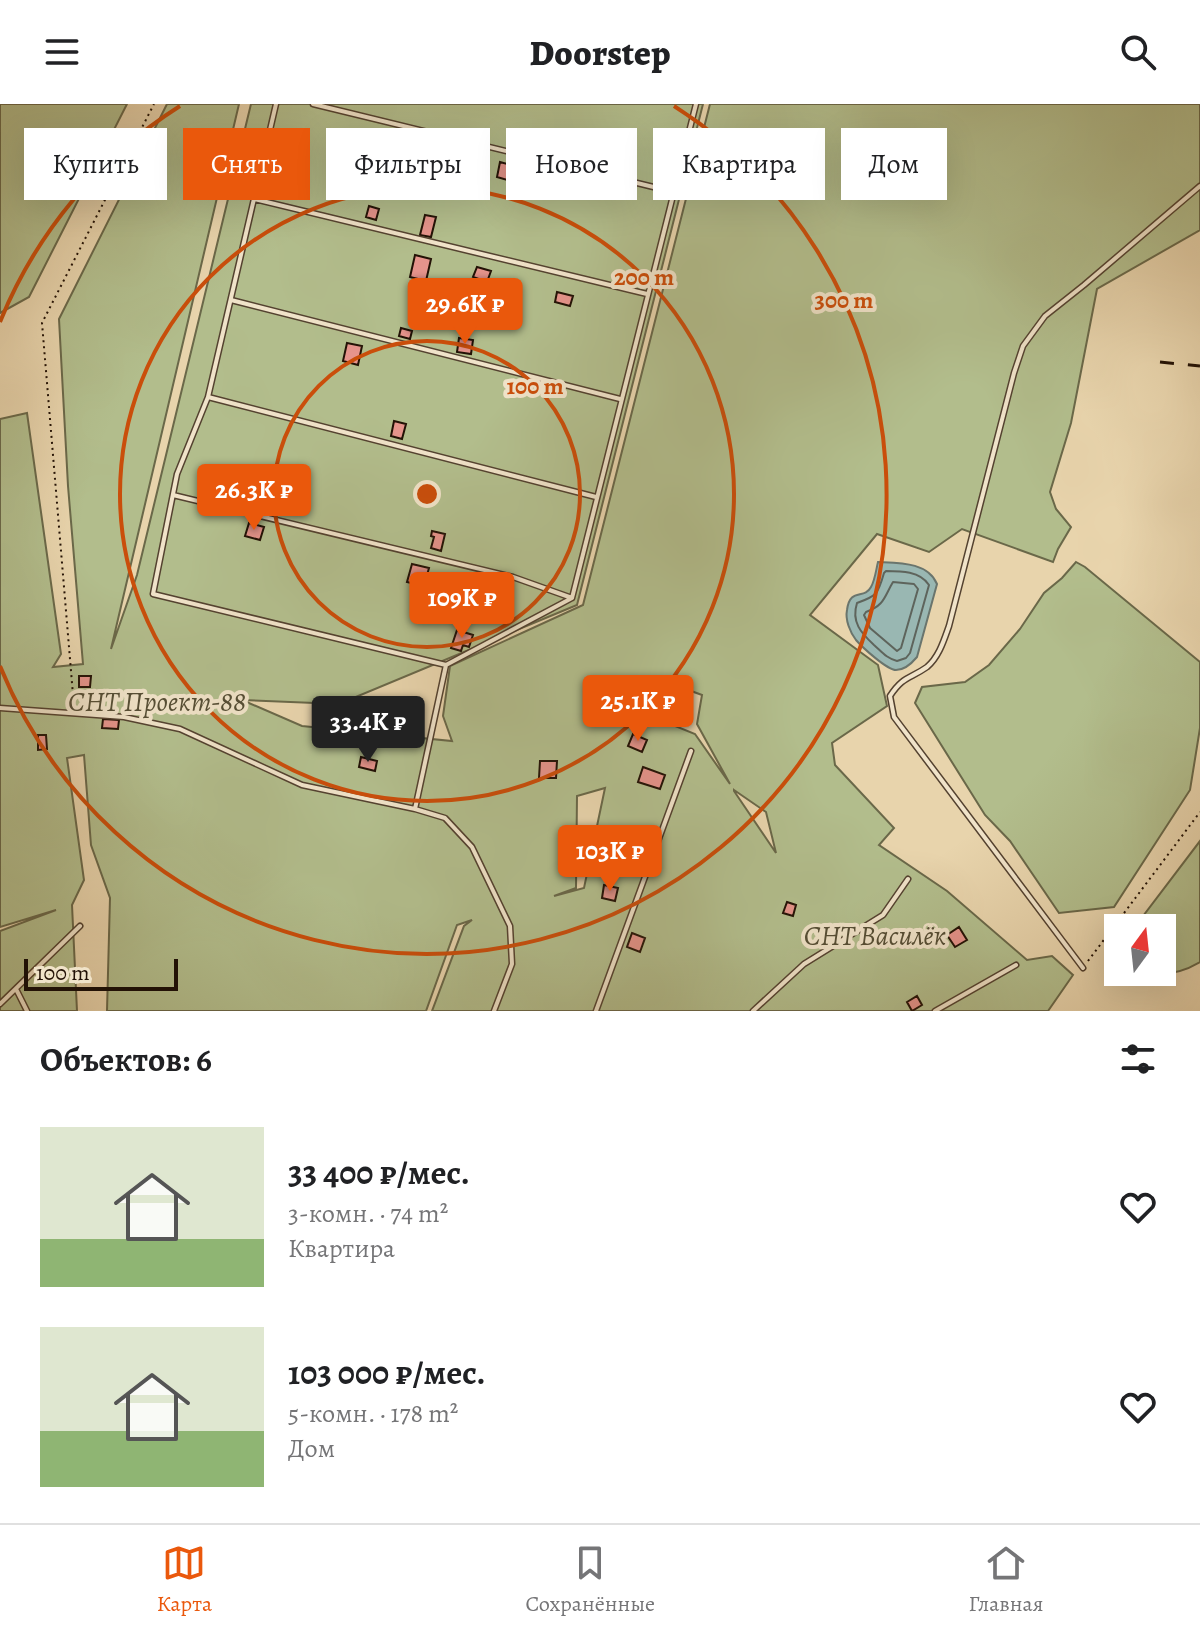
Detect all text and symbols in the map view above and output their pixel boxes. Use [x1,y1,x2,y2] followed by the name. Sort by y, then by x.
[530,28,670,77] text: Doorstep
[40,30,84,74] icon: menu
[1116,30,1160,74] icon: search
[24,128,167,200] chip: Купить
[183,128,310,200] chip: Снять
[326,128,490,200] chip: Фильтры
[506,128,637,200] chip: Новое
[653,128,825,200] chip: Квартира
[841,128,947,200] chip: Дом
[614,261,674,293] text: 200 m
[391,278,539,346] pin: 29.6K ₽
[815,284,873,316] text: 300 m
[426,286,504,321] text: 29.6K ₽
[506,370,564,402] text: 100 m
[180,464,328,532] pin: 26.3K ₽
[215,472,293,507] text: 26.3K ₽
[413,480,441,508] centre of rings
[397,572,527,640] pin: 109K ₽
[427,580,497,615] text: 109K ₽
[564,675,712,743] pin: 25.1K ₽
[68,683,246,721] park label: СНТ Проект-88
[601,683,675,718] text: 25.1K ₽
[294,696,442,764] pin: 33.4K ₽
[330,704,406,739] text: 33.4K ₽
[545,825,675,893] pin: 103K ₽
[576,833,644,868] text: 103K ₽
[1104,914,1176,986] north arrow
[1104,914,1176,986] map controls
[804,917,946,955] park label: СНТ Василёк
[24,955,178,991] scale bar
[36,958,90,988] text: 100 m
[40,1036,212,1083] text: Объектов: 6
[1116,1037,1160,1081] icon: filters
[288,1149,470,1196] text: 33 400 ₽/мес.
[104,1159,200,1255] icon: home
[1116,1185,1160,1229] icon: heart
[288,1196,448,1231] text: 3-комн. · 74 m²
[288,1231,395,1266] text: Квартира
[288,1349,486,1396] text: 103 000 ₽/мес.
[104,1359,200,1455] icon: home
[1116,1385,1160,1429] icon: heart
[288,1396,458,1431] text: 5-комн. · 178 m²
[288,1431,335,1466] text: Дом
[157,1541,212,1619] tab: Карта
[525,1541,655,1619] tab: Сохранённые
[968,1541,1043,1619] tab: Главная

